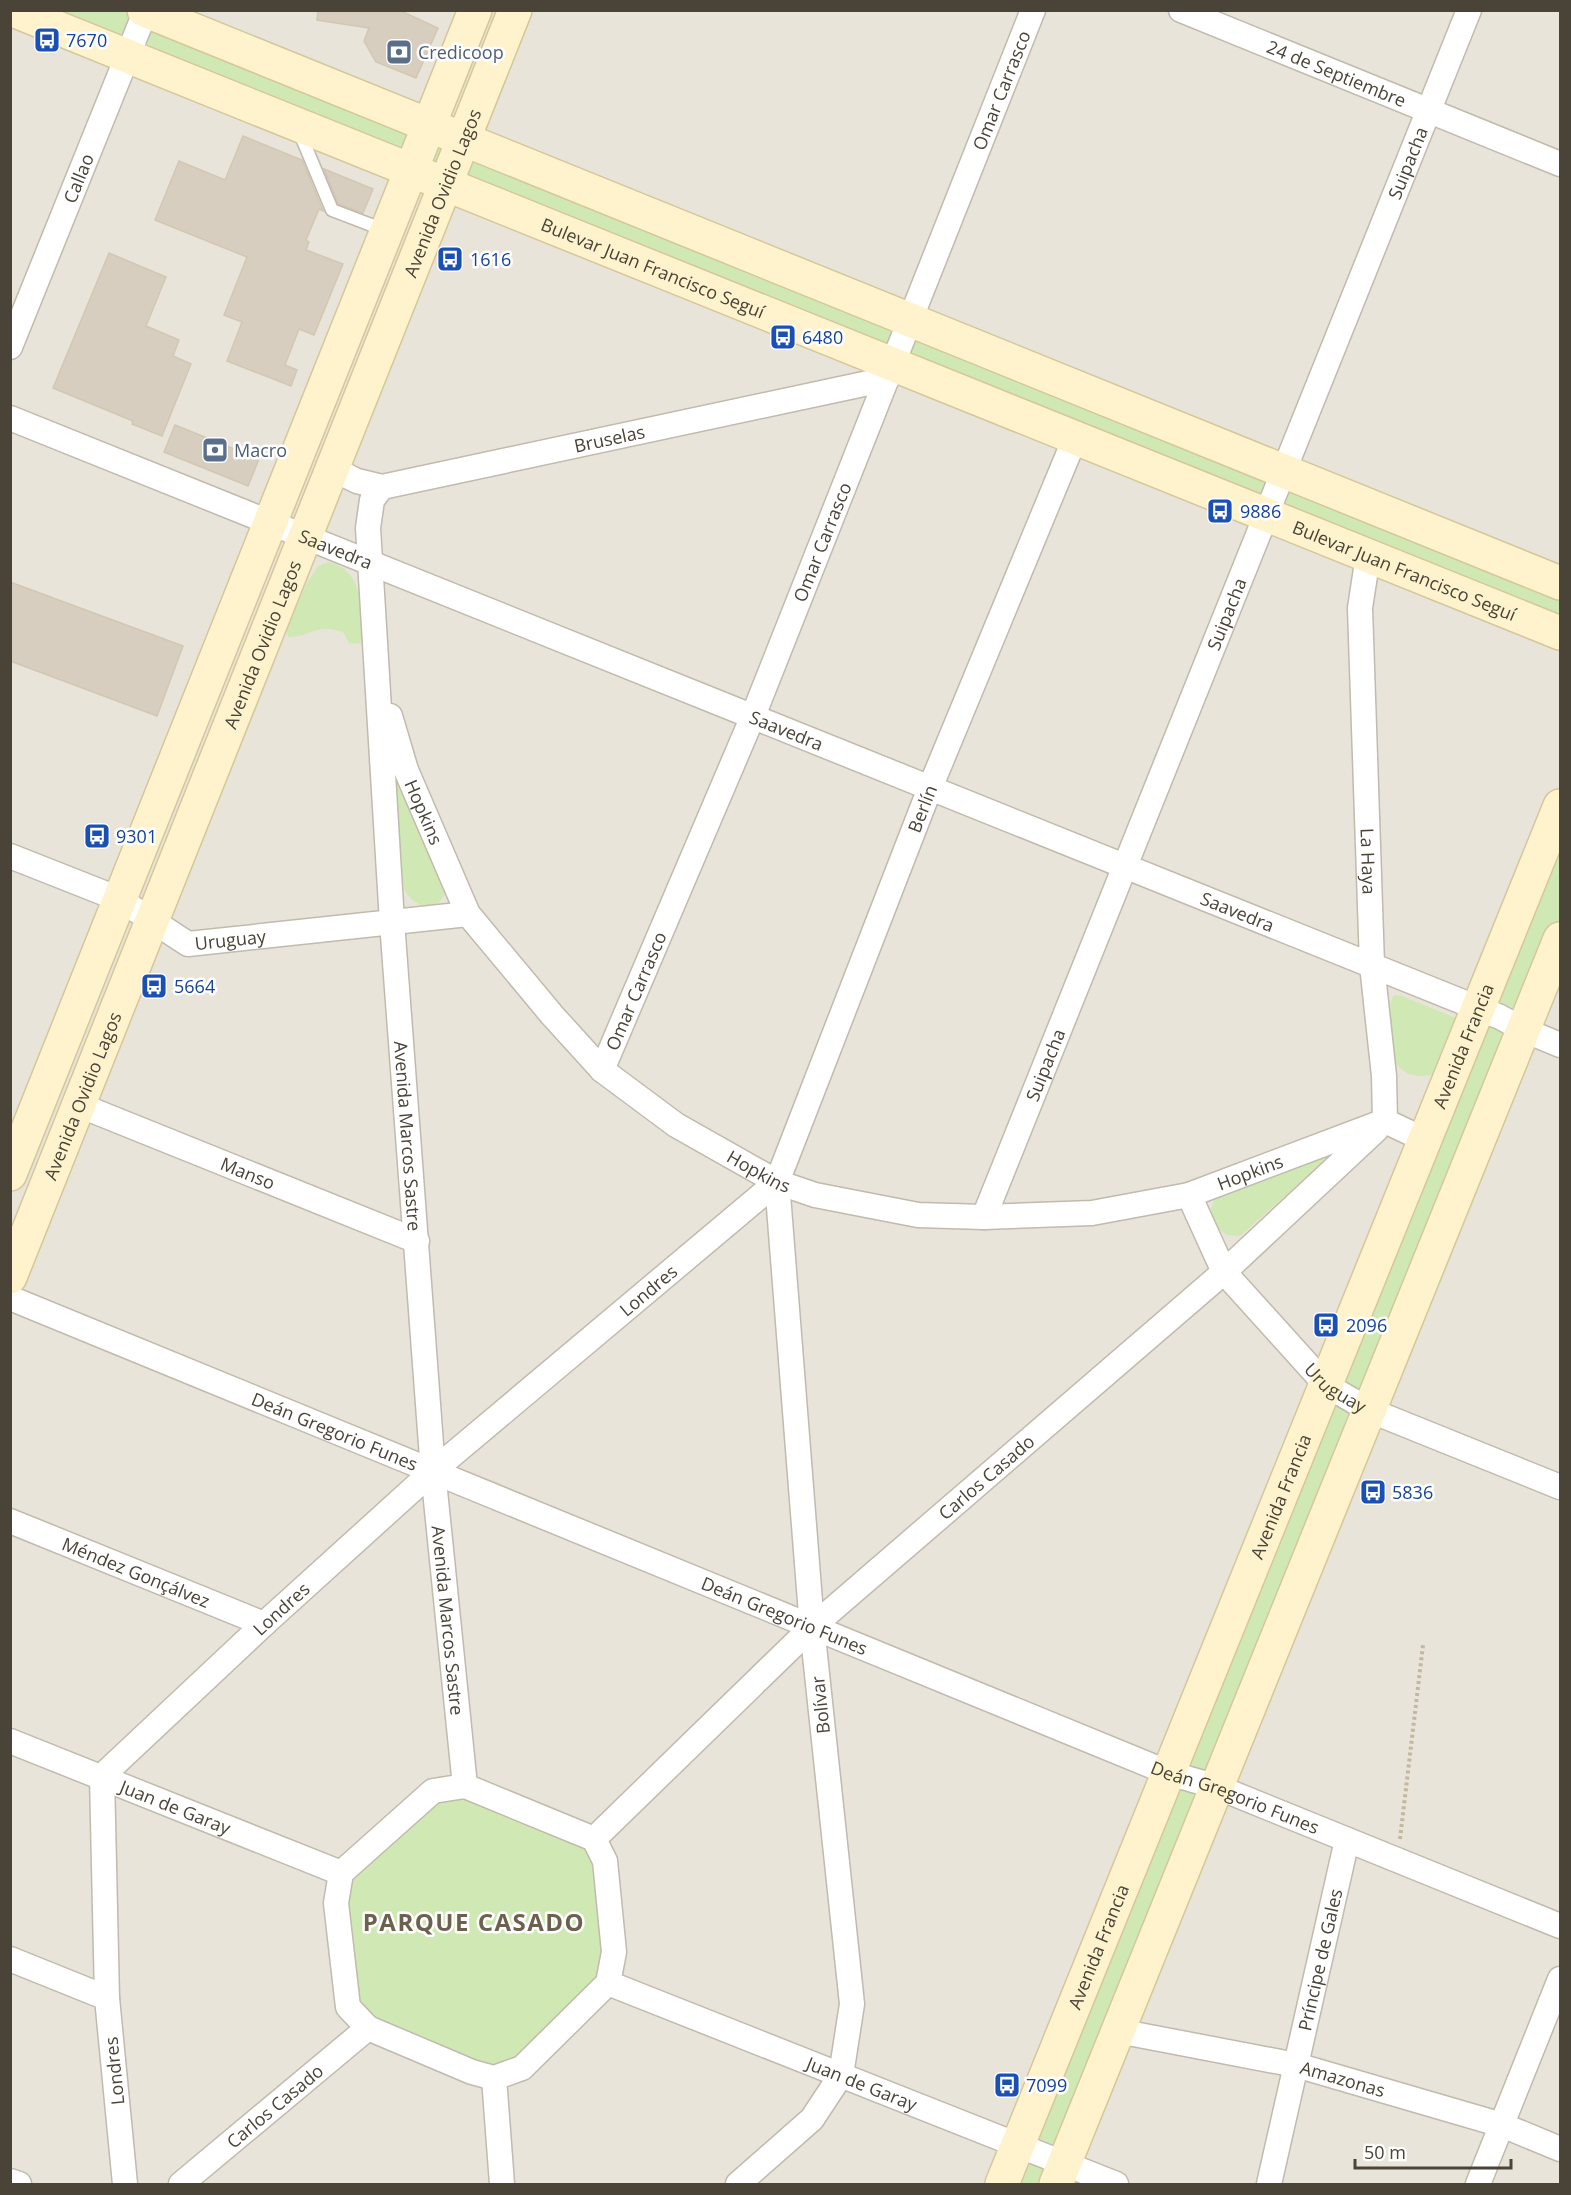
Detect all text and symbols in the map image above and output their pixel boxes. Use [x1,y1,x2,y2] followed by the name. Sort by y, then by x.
[32,25,62,55] bus stop icon: 7670
[967,27,1036,154] street label: Omar Carrasco
[66,28,107,52] place label: 7670
[1263,34,1410,112] street label: 24 de Septiembre
[384,37,414,67] bank icon: Credicoop
[418,40,504,64] place label: Credicoop
[398,105,486,281] street label: Avenida Ovidio Lagos
[1382,123,1433,203] street label: Suipacha
[57,150,99,207] street label: Callao
[538,212,769,324] street label: Bulevar Juan Francisco Seguí
[435,244,465,274] bus stop icon: 1616
[470,247,511,271] place label: 1616
[768,322,798,352] bus stop icon: 6480
[802,325,843,349] place label: 6480
[572,419,647,458] street label: Bruselas
[200,435,230,465] bank icon: Macro
[234,438,287,462] place label: Macro
[787,479,857,605] street label: Omar Carrasco
[1205,496,1235,526] bus stop icon: 9886
[1240,499,1281,523] place label: 9886
[1289,515,1520,626] street label: Bulevar Juan Francisco Seguí
[295,523,376,574] street label: Saavedra
[218,557,306,732] street label: Avenida Ovidio Lagos
[1201,574,1252,654] street label: Suipacha
[746,705,827,756] street label: Saavedra
[399,776,449,848] street label: Hopkins
[902,781,942,836] street label: Berlín
[82,821,112,851] bus stop icon: 9301
[116,824,157,848] place label: 9301
[1355,828,1382,895] street label: La Haya
[1197,886,1278,937] street label: Saavedra
[193,924,268,955] street label: Uruguay
[600,928,672,1054] street label: Omar Carrasco
[139,971,169,1001] bus stop icon: 5664
[174,974,215,998] place label: 5664
[1427,980,1499,1112] street label: Avenida Francia
[38,1008,126,1183] street label: Avenida Ovidio Lagos
[1020,1025,1070,1105] street label: Suipacha
[389,1040,427,1232] street label: Avenida Marcos Sastre
[723,1144,794,1198] street label: Hopkins
[1214,1149,1286,1195] street label: Hopkins
[217,1151,279,1195] street label: Manso
[614,1259,682,1321] street label: Londres
[1311,1310,1341,1340] bus stop icon: 2096
[1346,1313,1387,1337] place label: 2096
[1299,1357,1372,1418] street label: Uruguay
[248,1386,421,1476] street label: Deán Gregorio Funes
[933,1429,1039,1525] street label: Carlos Casado
[1244,1430,1317,1562] street label: Avenida Francia
[1358,1477,1388,1507] bus stop icon: 5836
[1392,1480,1433,1504] place label: 5836
[427,1524,470,1716] street label: Avenida Marcos Sastre
[59,1531,213,1613] street label: Méndez Gonçálvez
[698,1571,871,1660] street label: Deán Gregorio Funes
[248,1577,314,1640] street label: Londres
[805,1674,835,1735] street label: Bolívar
[1147,1755,1323,1839] street label: Deán Gregorio Funes
[115,1773,235,1840] street label: Juan de Garay
[1062,1881,1134,2013] street label: Avenida Francia
[1292,1886,1348,2033] street label: Príncipe de Gales
[363,1905,585,1938] district label: PARQUE CASADO
[98,2036,130,2106] street label: Londres
[801,2050,922,2116] street label: Juan de Garay
[1298,2055,1388,2102] street label: Amazonas
[221,2058,328,2153] street label: Carlos Casado
[992,2070,1022,2100] bus stop icon: 7099
[1026,2073,1067,2097] place label: 7099
[1355,2132,1511,2170] scale bar
[1364,2140,1406,2164] text: 50 m

